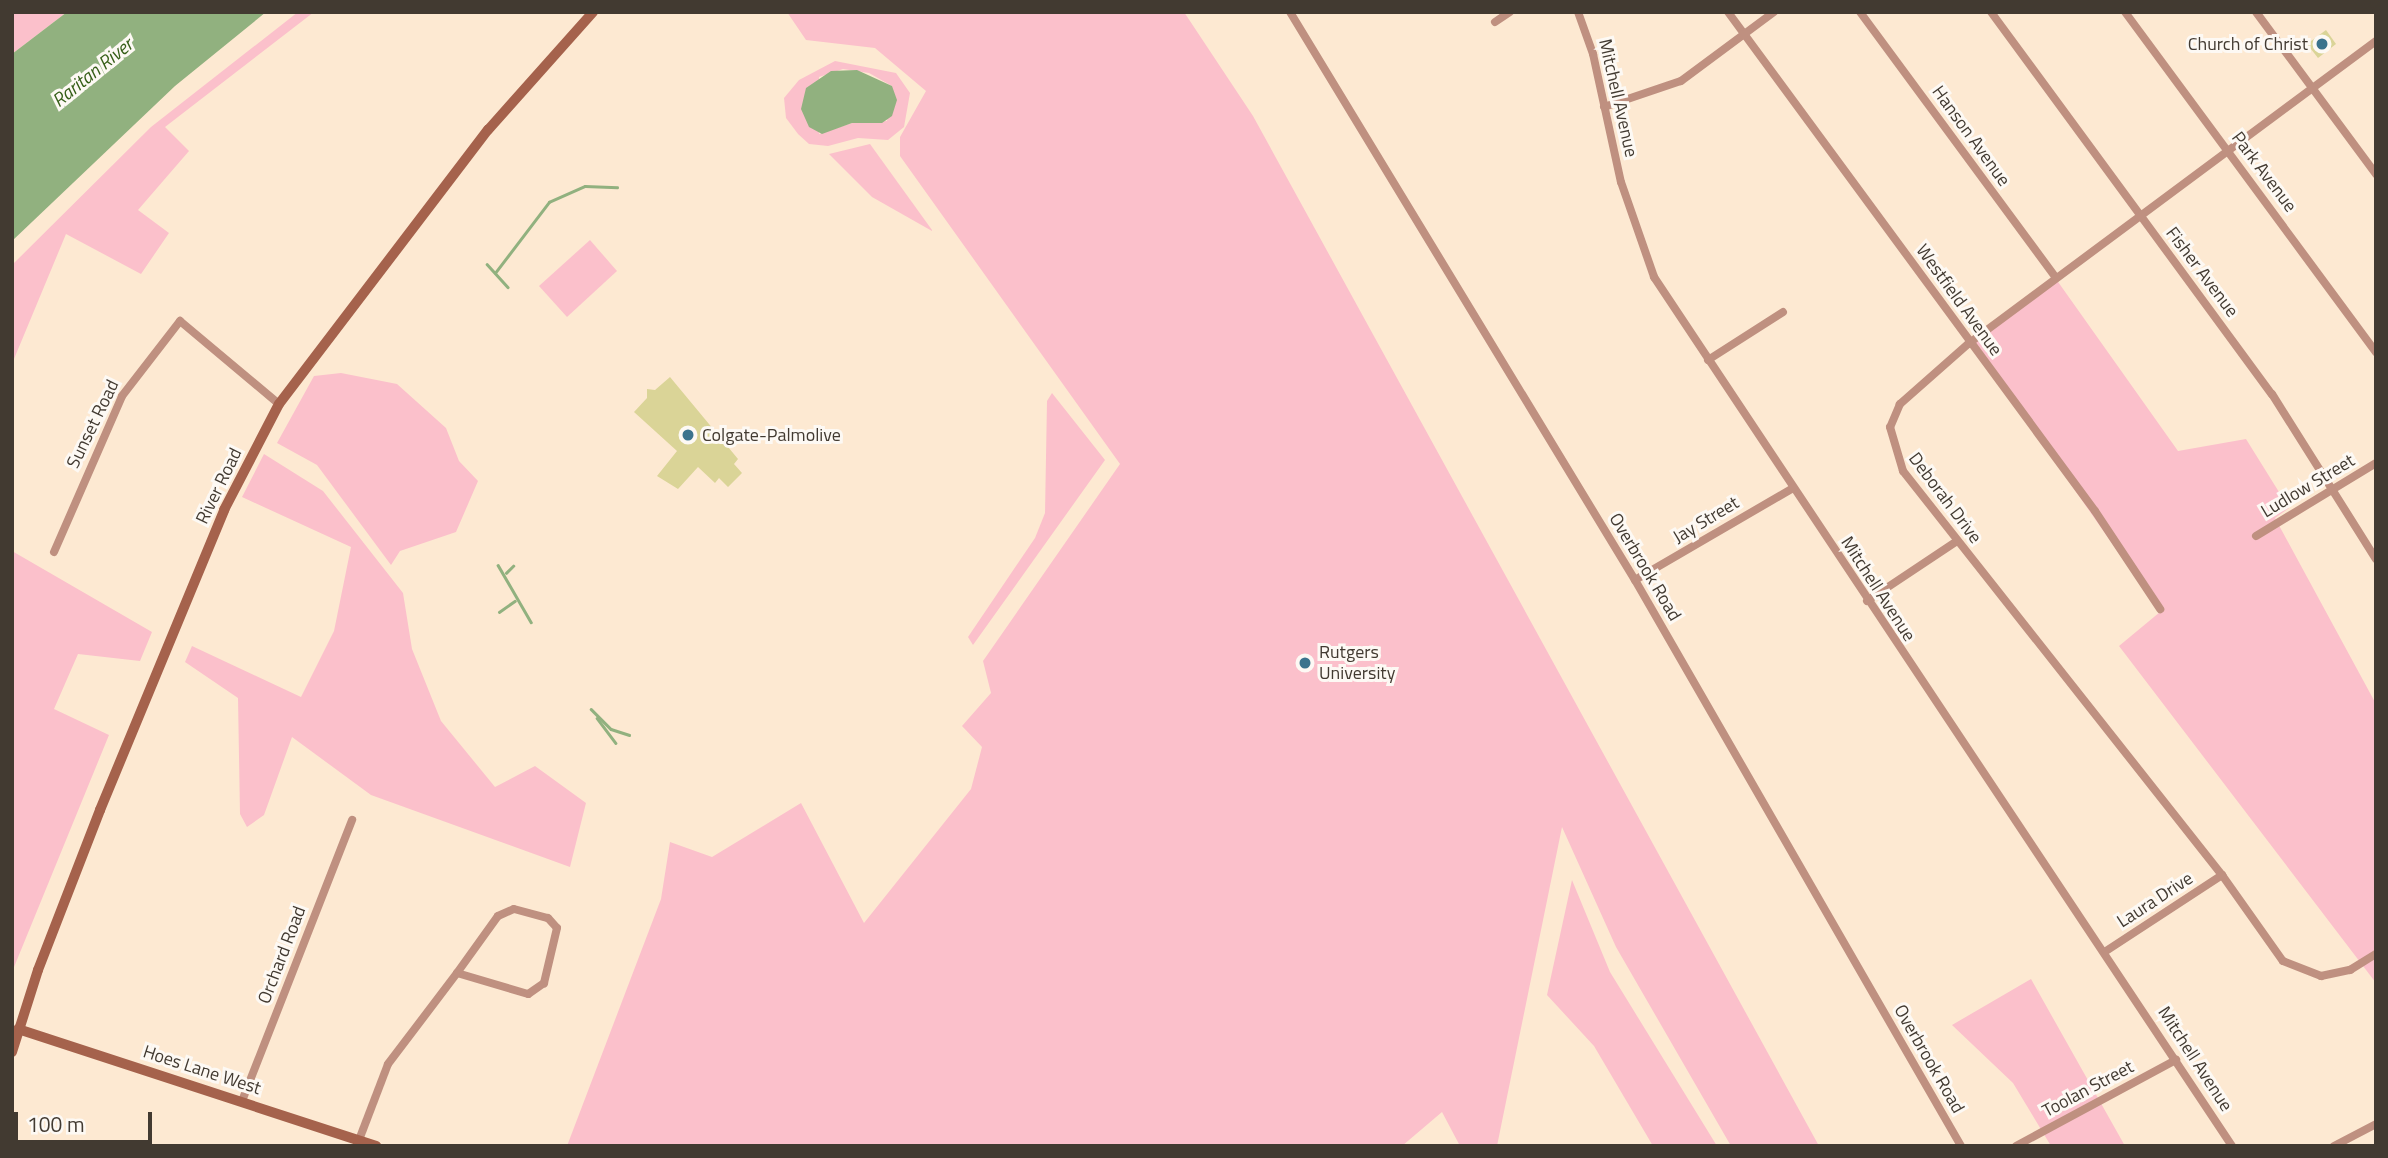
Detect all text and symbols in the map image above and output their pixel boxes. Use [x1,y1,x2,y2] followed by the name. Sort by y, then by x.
[47,33,137,111] water label: Raritan River
[2188,33,2308,55] place label: Church of Christ
[2314,36,2330,52] marker: Church of Christ
[1594,37,1642,159] street label: Mitchell Avenue
[1927,82,2015,190] street label: Hanson Avenue
[2227,128,2301,216] street label: Park Avenue
[2161,223,2243,321] street label: Fisher Avenue
[1911,240,2007,360] street label: Westfield Avenue
[62,376,124,472] street label: Sunset Road
[702,424,841,446] place label: Colgate-Palmolive
[680,427,696,443] marker: Colgate-Palmolive
[191,445,247,527] street label: River Road
[1904,448,1986,548] street label: Deborah Drive
[2257,450,2359,522] street label: Ludlow Street
[1669,492,1743,548] street label: Jay Street
[1604,509,1686,625] street label: Overbrook Road
[1836,533,1920,645] street label: Mitchell Avenue
[1319,642,1395,684] place label: Rutgers University
[1297,655,1313,671] marker: Rutgers University
[2113,868,2197,932] street label: Laura Drive
[253,903,311,1007] street label: Orchard Road
[1889,1001,1969,1117] street label: Overbrook Road
[2153,1003,2237,1115] street label: Mitchell Avenue
[140,1041,264,1099] street label: Hoes Lane West
[2039,1056,2137,1122] street label: Toolan Street
[18,1098,156,1142] scale bar
[27,1108,84,1140] text: 100 m

